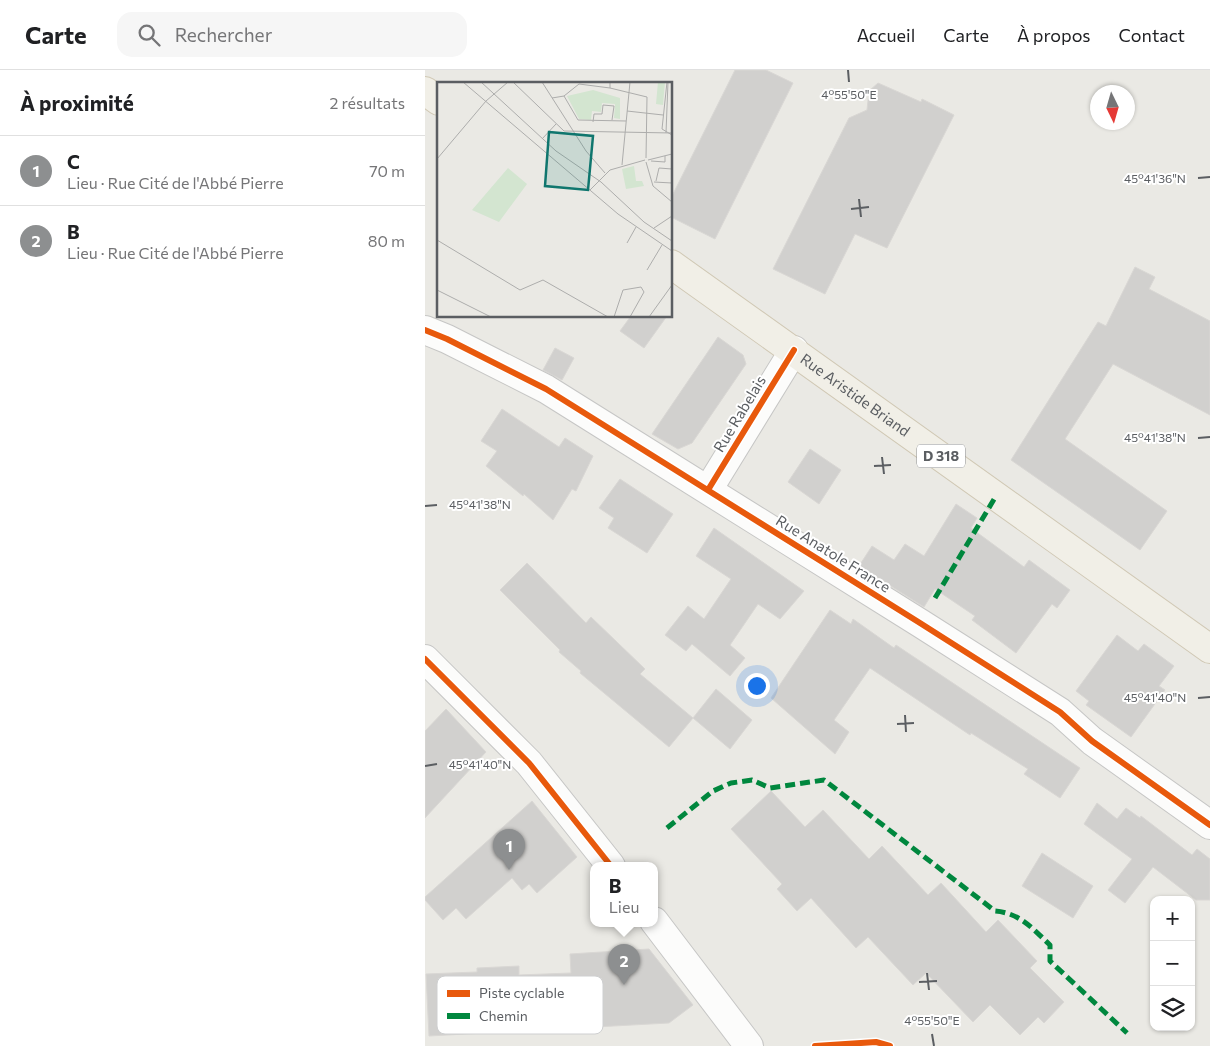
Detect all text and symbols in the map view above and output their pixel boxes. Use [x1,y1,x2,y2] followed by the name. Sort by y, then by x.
[117,12,467,57] search box
[25,20,87,49] text: Carte
[135,21,163,49] icon: search
[175,23,272,46] text: Rechercher
[857,24,915,46] text: Accueil
[943,24,989,46] text: Carte
[1017,24,1091,46] text: À propos
[1119,24,1185,46] text: Contact
[437,82,673,318] inset map
[1090,85,1135,130] north arrow
[821,87,877,101] text: 4°55'50"E
[20,90,134,115] text: À proximité
[329,93,405,112] text: 2 résultats
[67,150,80,173] text: C
[32,161,40,180] text: 1
[369,161,405,180] text: 70 m
[1124,171,1186,185] text: 45°41'36"N
[67,173,284,192] text: Lieu · Rue Cité de l'Abbé Pierre
[67,220,80,243] text: B
[31,231,41,250] text: 2
[368,231,405,250] text: 80 m
[67,243,284,262] text: Lieu · Rue Cité de l'Abbé Pierre
[797,349,914,440] street label: Rue Aristide Briand
[709,372,769,455] street label: Rue Rabelais
[1124,430,1186,444] text: 45°41'38"N
[917,444,965,468] road number: D 318
[449,497,511,511] text: 45°41'38"N
[773,511,894,596] street label: Rue Anatole France
[744,673,770,699] your location
[1124,690,1186,704] text: 45°41'40"N
[449,757,511,771] text: 45°41'40"N
[493,829,525,870] pin: 1
[590,862,658,927] popup
[609,874,621,897] text: B
[1150,896,1195,1031] map controls
[1150,896,1195,941] button: +
[609,897,639,916] text: Lieu
[1150,941,1195,986] button: −
[608,944,640,985] pin: 2
[437,976,603,1034] legend
[479,984,564,1001] text: Piste cyclable
[1150,986,1195,1031] button: layers
[479,1007,528,1024] text: Chemin
[904,1013,960,1027] text: 4°55'50"E

